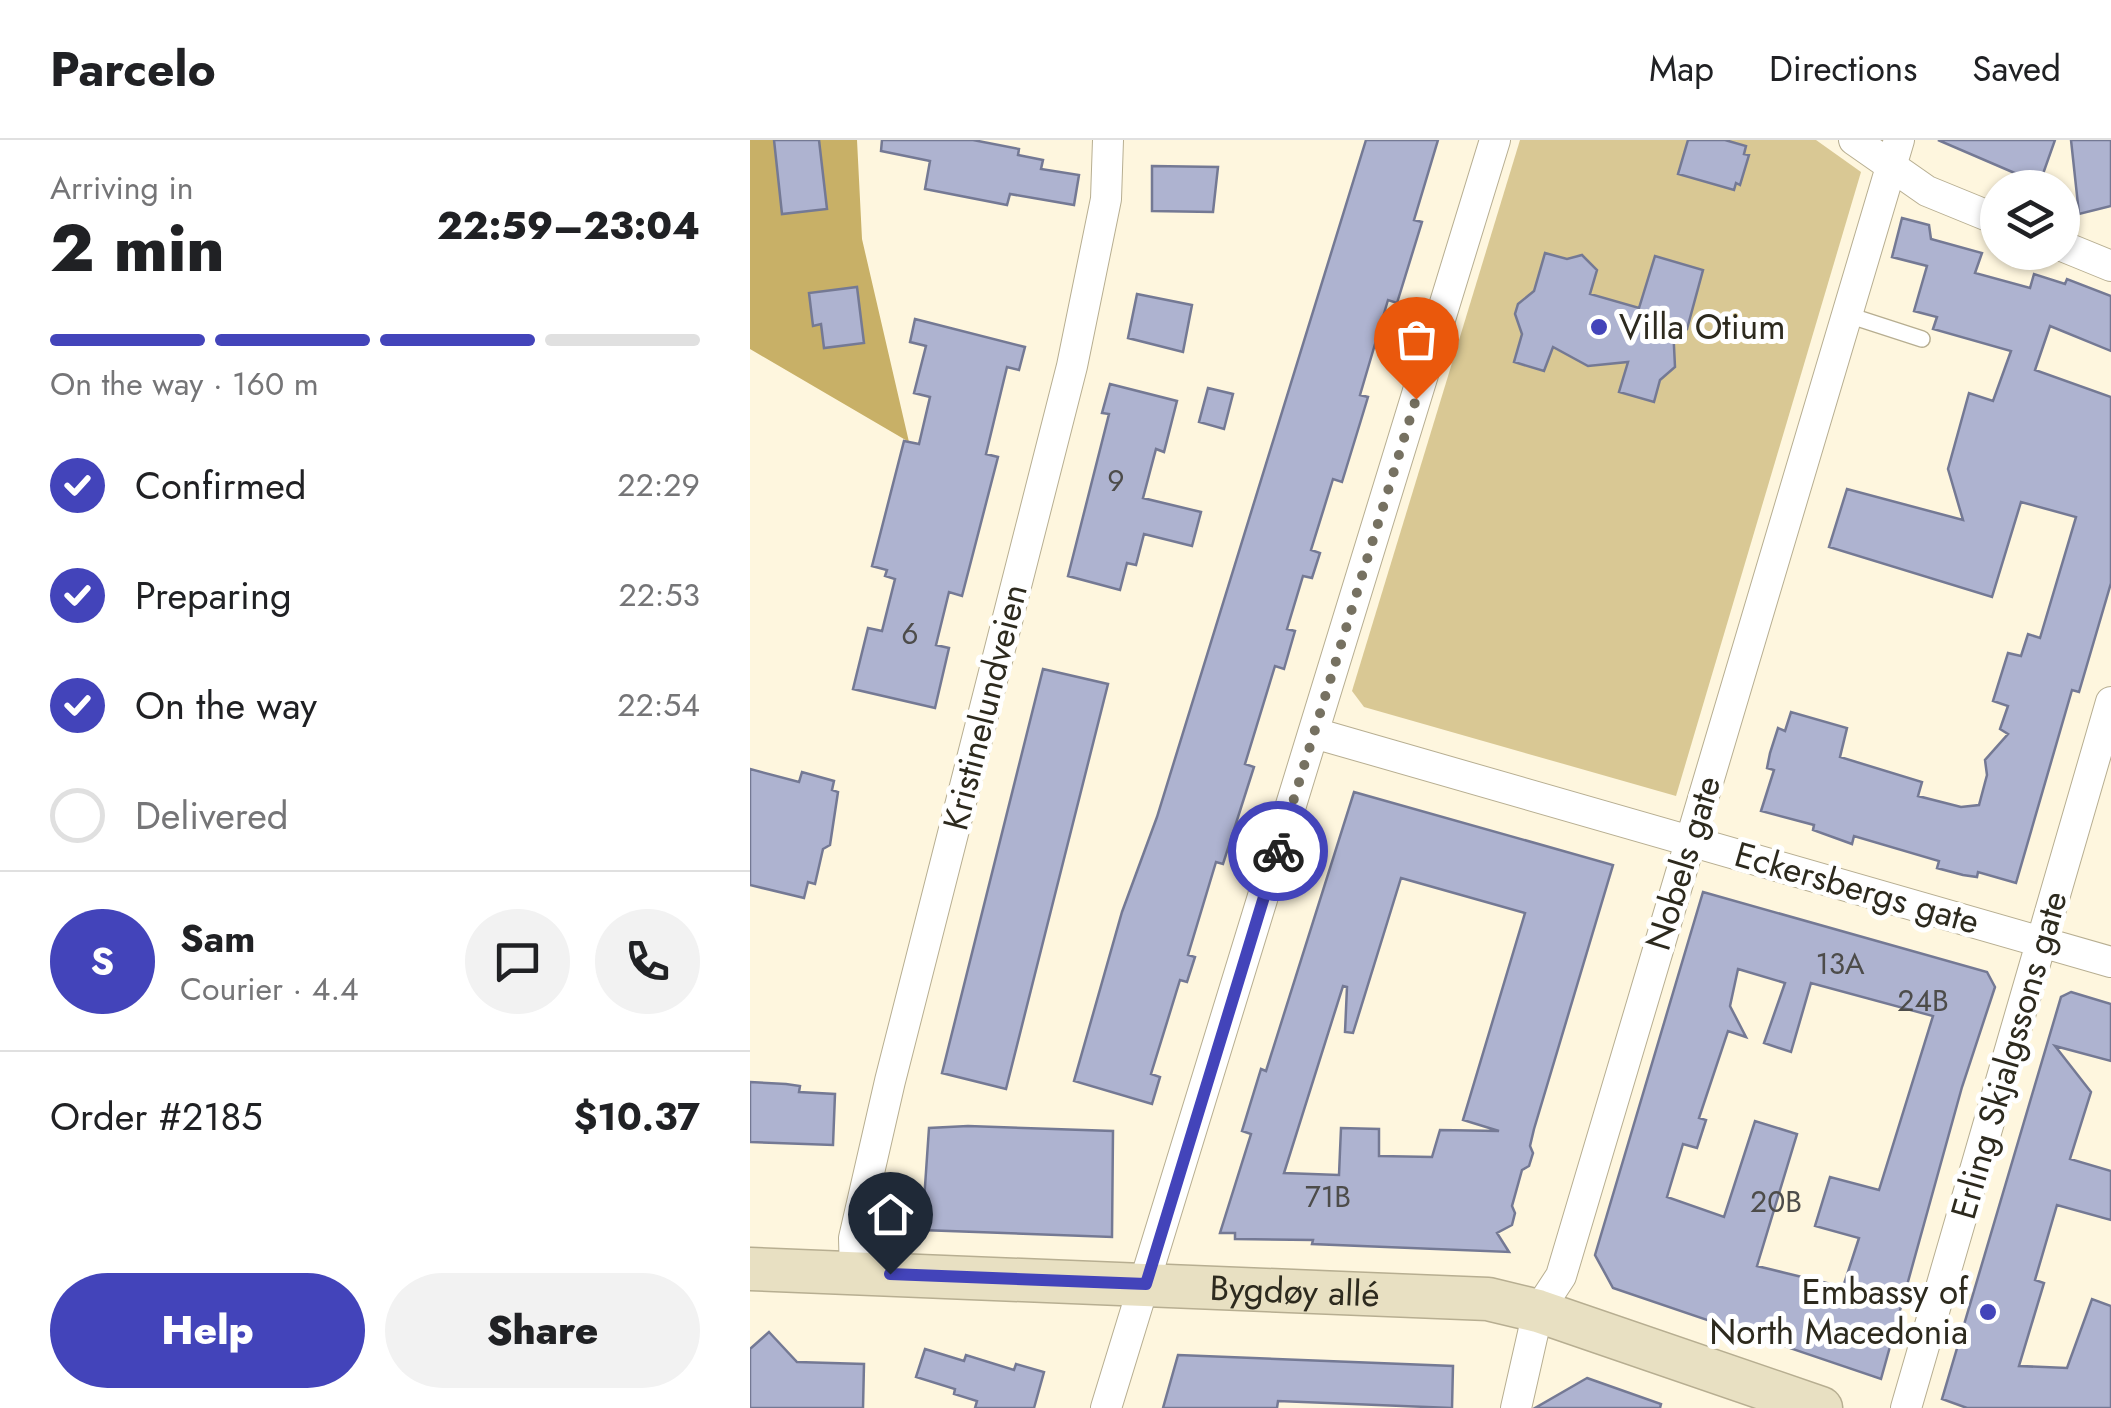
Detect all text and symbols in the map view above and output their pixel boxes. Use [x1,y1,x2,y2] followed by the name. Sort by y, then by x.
[50,35,216,104] text: Parcelo
[1649,44,1714,94] text: Map
[1769,44,1917,94] text: Directions
[1972,44,2061,94] text: Saved
[50,165,194,211] text: Arriving in
[1980,170,2080,270] map controls
[1980,170,2080,270] button: layers
[437,198,700,253] text: 22:59–23:04
[50,201,225,295] text: 2 min
[1374,297,1459,400] pin
[1619,302,1785,352] place label: Villa Otium
[1389,312,1444,367] icon: bag
[1588,316,1610,338] marker: Villa Otium
[50,361,319,407] text: On the way · 160 m
[50,458,105,513] icon: check
[135,458,306,513] text: Confirmed
[1107,459,1125,502] house number: 9
[617,462,700,508] text: 22:29
[50,568,105,623] icon: check
[135,568,292,623] text: Preparing
[618,572,700,618] text: 22:53
[930,579,1040,835] street label: Kristinelundveien
[901,612,919,655] house number: 6
[50,678,105,733] icon: check
[135,678,317,733] text: On the way
[617,682,700,728] text: 22:54
[1633,770,1733,956] street label: Nobels gate
[135,788,288,843] text: Delivered
[1228,801,1328,901] courier
[1251,824,1306,879] icon: bike
[1729,829,1985,947] street label: Eckersbergs gate
[1938,885,2080,1225] street label: Erling Skjalgssons gate
[465,909,570,1014] button: chat
[595,909,700,1014] button: phone
[180,911,255,966] text: Sam
[91,934,114,989] text: S
[1815,942,1865,985] house number: 13A
[180,966,359,1012] text: Courier · 4.4
[1897,979,1949,1022] house number: 24B
[50,1089,263,1144] text: Order #2185
[574,1089,700,1144] text: $10.37
[848,1172,933,1275] pin
[1305,1175,1351,1218] house number: 71B
[1750,1180,1802,1223] house number: 20B
[863,1187,918,1242] icon: home
[1209,1263,1380,1320] street label: Bygdøy allé
[1709,1267,1969,1357] place label: Embassy of North Macedonia
[50,1273,365,1388] button: Help
[385,1273,700,1388] button: Share
[1977,1301,1999,1323] marker: Embassy of North Macedonia

